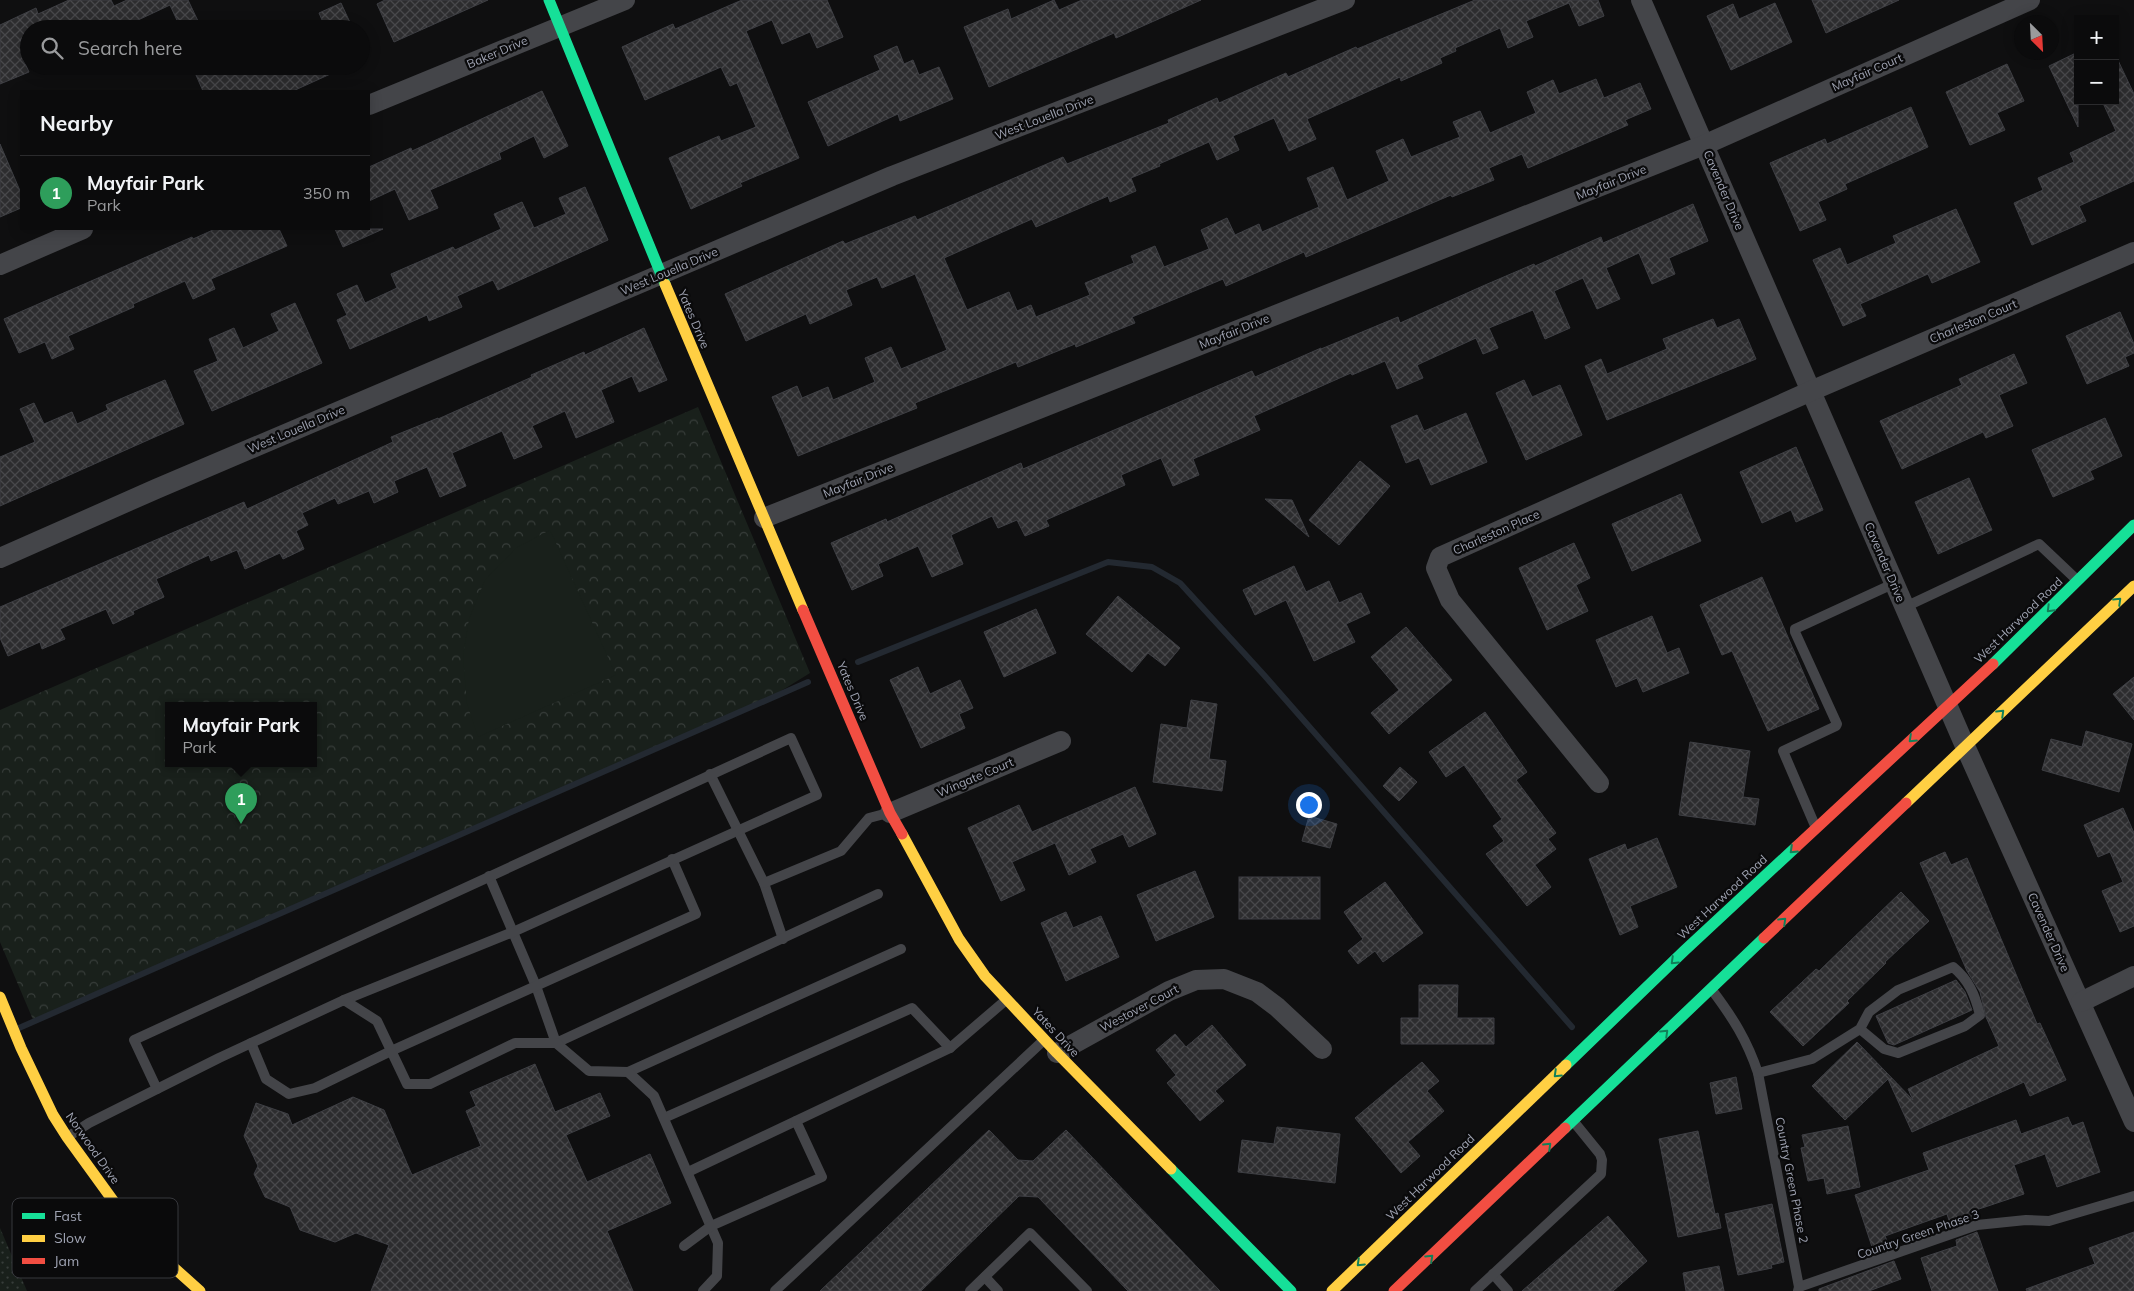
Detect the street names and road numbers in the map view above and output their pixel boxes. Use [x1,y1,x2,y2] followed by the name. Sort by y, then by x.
[464,33,530,71] street label: Baker Drive
[1829,50,1905,94] street label: Mayfair Court
[993,91,1095,143] street label: West Louella Drive
[1700,148,1748,232] street label: Cavender Drive
[1574,161,1648,203] street label: Mayfair Drive
[618,244,720,298] street label: West Louella Drive
[675,286,713,351] street label: Yates Drive
[1927,296,2019,346] street label: Charleston Court
[1197,310,1271,352] street label: Mayfair Drive
[245,402,347,456] street label: West Louella Drive
[821,459,895,501] street label: Mayfair Drive
[1450,506,1542,558] street label: Charleston Place
[1861,520,1909,604] street label: Cavender Drive
[1971,574,2065,666] street label: West Harwood Road
[834,658,872,723] street label: Yates Drive
[934,754,1016,800] street label: Wingate Court
[1674,852,1770,942] street label: West Harwood Road
[2025,890,2073,974] street label: Cavender Drive
[1097,981,1181,1035] street label: Westover Court
[1029,1003,1083,1060] street label: Yates Drive
[63,1109,123,1187] street label: Norwood Drive
[1772,1116,1812,1244] street label: Country Green Phase 2
[1383,1131,1477,1223] street label: West Harwood Road
[1855,1206,1981,1262] street label: Country Green Phase 3

